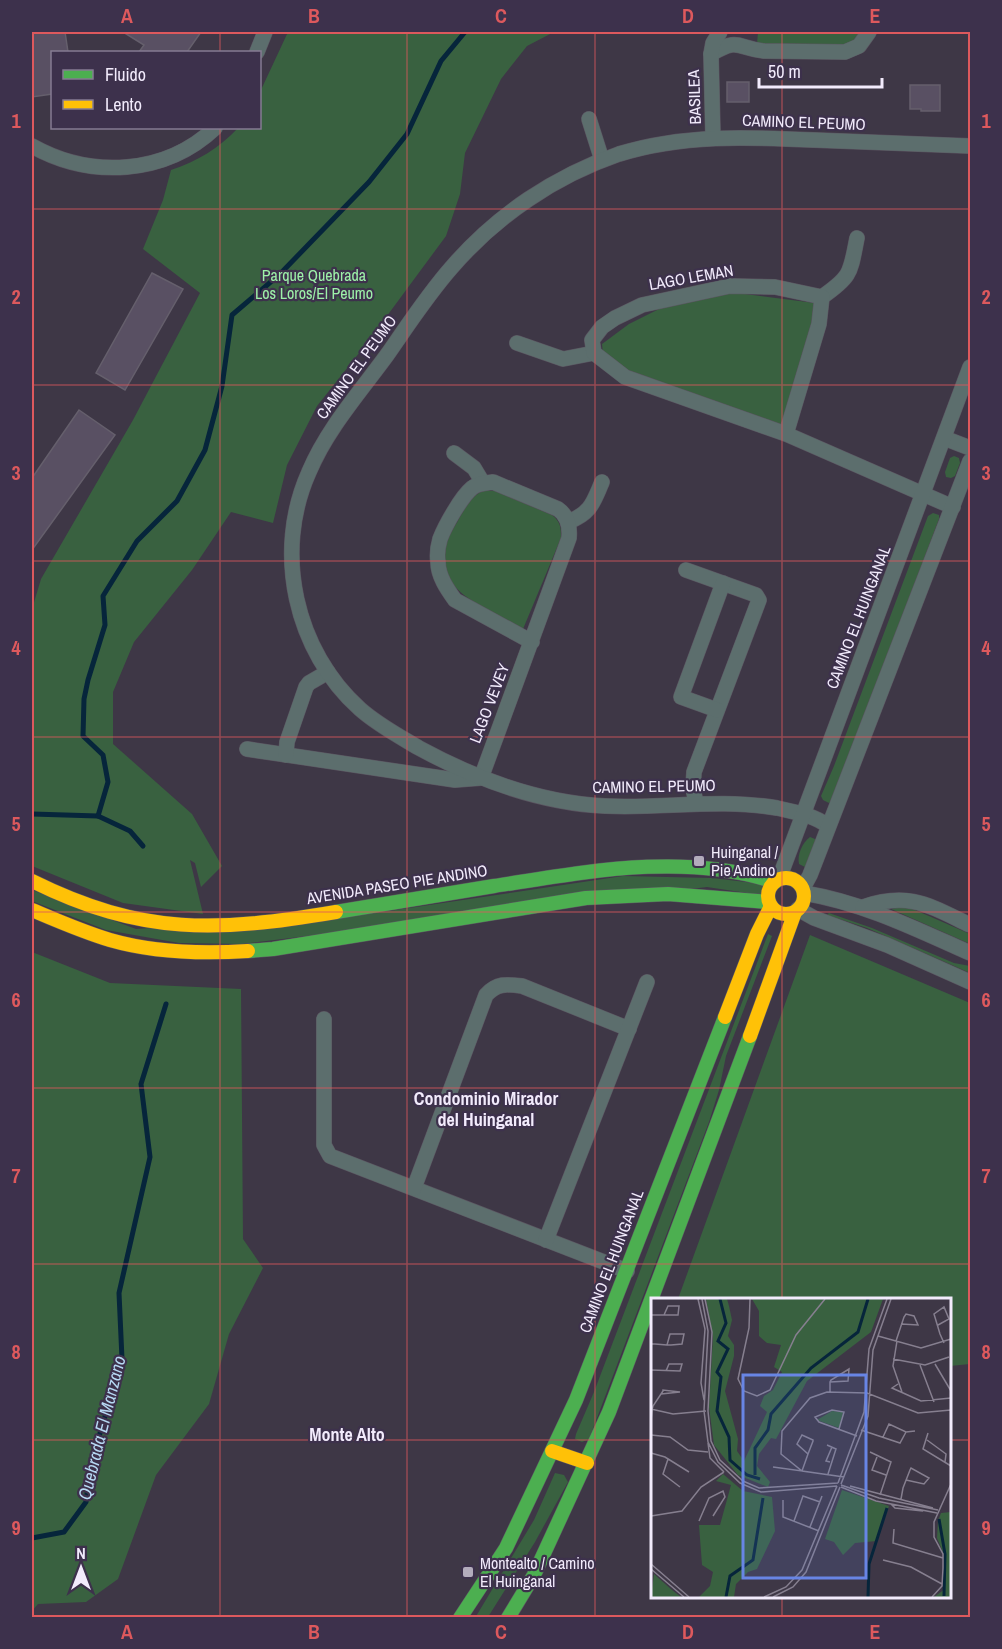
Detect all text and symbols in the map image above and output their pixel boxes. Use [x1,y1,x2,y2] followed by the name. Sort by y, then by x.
[121,2,133,29] text: A
[308,2,320,29] text: B
[495,2,507,29] text: C
[682,2,694,29] text: D
[870,2,881,29] text: E
[51,51,261,129] legend
[759,51,882,89] scale bar
[768,59,801,84] text: 50 m
[105,62,146,87] text: Fluido
[682,69,706,125] street label: BASILEA
[105,92,142,117] text: Lento
[11,107,21,134] text: 1
[981,107,991,134] text: 1
[742,109,866,135] street label: CAMINO EL PEUMO
[647,259,735,295] street label: LAGO LEMAN
[255,264,373,304] park label: Parque Quebrada Los Loros/El Peumo
[11,283,21,310] text: 2
[981,283,991,310] text: 2
[311,311,401,423] street label: CAMINO EL PEUMO
[11,459,21,486] text: 3
[981,459,991,486] text: 3
[821,542,896,692] street label: CAMINO EL HUINGANAL
[11,634,21,661] text: 4
[981,634,991,661] text: 4
[464,660,514,746] street label: LAGO VEVEY
[592,774,716,798] street label: CAMINO EL PEUMO
[11,810,21,837] text: 5
[981,810,991,837] text: 5
[711,841,778,881] place label: Huinganal / Pie Andino
[692,854,706,868] marker: Huinganal / Pie Andino
[304,859,489,909] street label: AVENIDA PASEO PIE ANDINO
[11,986,21,1013] text: 6
[981,986,991,1013] text: 6
[414,1086,558,1132] district label: Condominio Mirador del Huinganal
[11,1162,21,1189] text: 7
[981,1162,991,1189] text: 7
[574,1186,649,1336] street label: CAMINO EL HUINGANAL
[651,1298,951,1598] inset map
[11,1338,21,1365] text: 8
[981,1338,991,1365] text: 8
[72,1353,132,1503] water label: Quebrada El Manzano
[309,1422,385,1447] district label: Monte Alto
[11,1514,21,1541] text: 9
[981,1514,991,1541] text: 9
[51,1538,111,1598] north arrow
[76,1542,86,1564] text: N
[480,1552,595,1592] place label: Montealto / Camino El Huinganal
[461,1565,475,1579] marker: Montealto / Camino El Huinganal
[121,1618,133,1645] text: A
[308,1618,320,1645] text: B
[495,1618,507,1645] text: C
[682,1618,694,1645] text: D
[870,1618,881,1645] text: E

